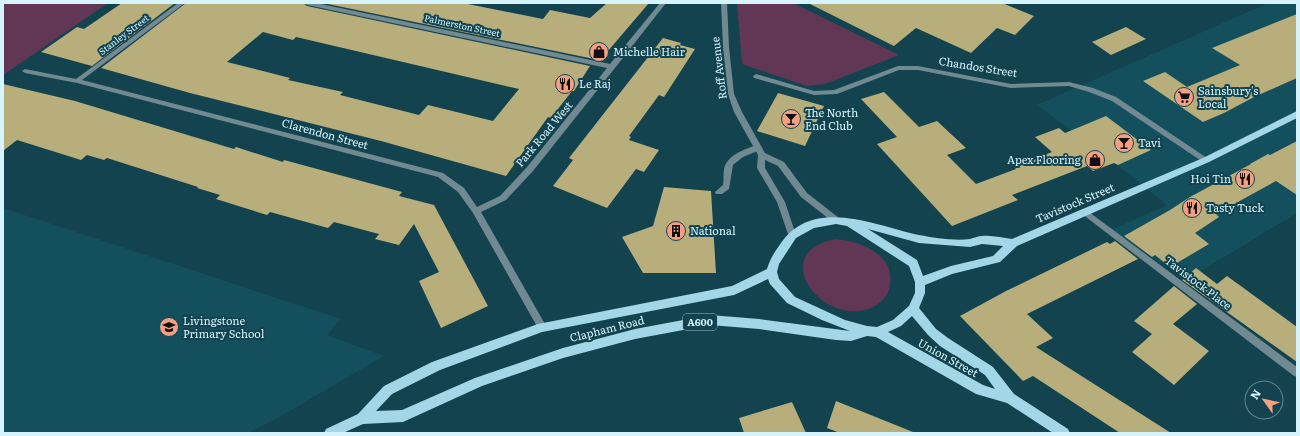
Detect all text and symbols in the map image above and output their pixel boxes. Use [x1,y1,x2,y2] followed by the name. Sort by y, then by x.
[95,10,152,58] street label: Stanley Street
[423,10,502,40] street label: Palmerston Street
[706,36,730,100] street label: Roff Avenue
[588,41,610,63] shop icon: Michelle Hair
[613,43,686,59] place label: Michelle Hair
[938,52,1019,80] street label: Chandos Street
[554,73,576,95] restaurant icon: Le Raj
[579,75,611,91] place label: Le Raj
[1198,82,1258,111] place label: Sainsbury's Local
[1173,86,1195,108] supermarket icon: Sainsbury's Local
[511,97,576,170] street label: Park Road West
[805,104,858,133] place label: The North End Club
[780,108,802,130] bar icon: The North End Club
[280,114,371,152] street label: Clarendon Street
[1113,132,1135,154] bar icon: Tavi
[1138,134,1161,150] place label: Tavi
[1084,149,1106,171] shop icon: Apex Flooring
[1007,151,1082,167] place label: Apex Flooring
[1234,168,1256,190] restaurant icon: Hoi Tin
[1191,170,1231,186] place label: Hoi Tin
[1033,178,1117,226] street label: Tavistock Street
[1181,197,1203,219] restaurant icon: Tasty Tuck
[1206,199,1264,215] place label: Tasty Tuck
[665,220,687,242] building icon: National
[690,222,736,238] place label: National
[1162,252,1236,313] street label: Tavistock Place
[568,311,646,345] street label: Clapham Road
[183,312,265,341] place label: Livingstone Primary School
[683,314,717,330] road number: A600
[158,316,180,338] school or university icon: Livingstone Primary School
[915,334,982,381] street label: Union Street
[1244,380,1284,420] north arrow
[1246,386,1264,402] text: N

